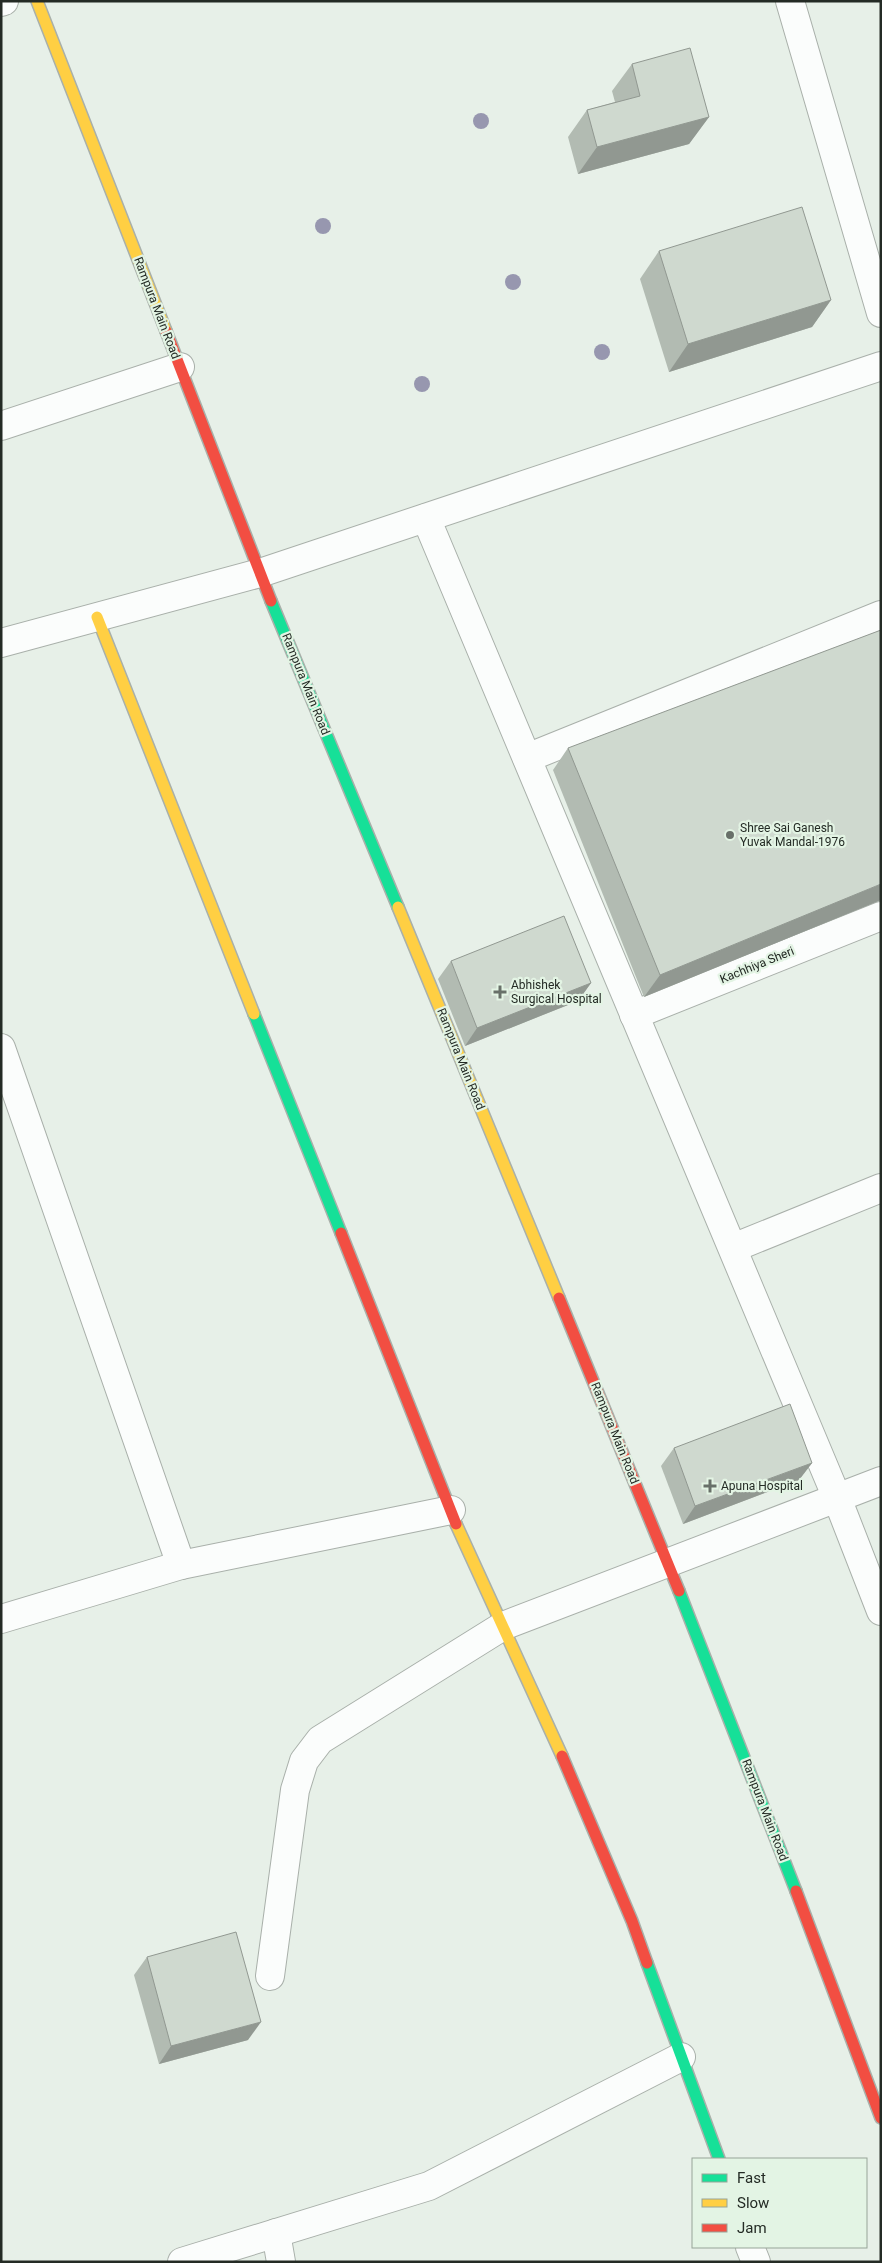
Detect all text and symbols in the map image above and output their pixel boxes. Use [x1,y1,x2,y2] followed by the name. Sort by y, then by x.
[131,255,183,361] street label: Rampura Main Road
[279,631,333,737] street label: Rampura Main Road
[740,821,845,849] place label: Shree Sai Ganesh Yuvak Mandal-1976
[724,829,736,841] marker: Shree Sai Ganesh Yuvak Mandal-1976
[718,944,796,986] street label: Kachhiya Sheri
[511,978,602,1006] place label: Abhishek Surgical Hospital
[493,985,507,999] marker: Abhishek Surgical Hospital
[434,1006,488,1112] street label: Rampura Main Road
[588,1380,642,1486] street label: Rampura Main Road
[703,1479,717,1493] marker: Apuna Hospital
[721,1479,803,1493] place label: Apuna Hospital
[739,1757,791,1863] street label: Rampura Main Road
[692,2158,867,2248] legend
[737,2169,766,2187] text: Fast
[737,2194,769,2212] text: Slow
[737,2219,767,2237] text: Jam

